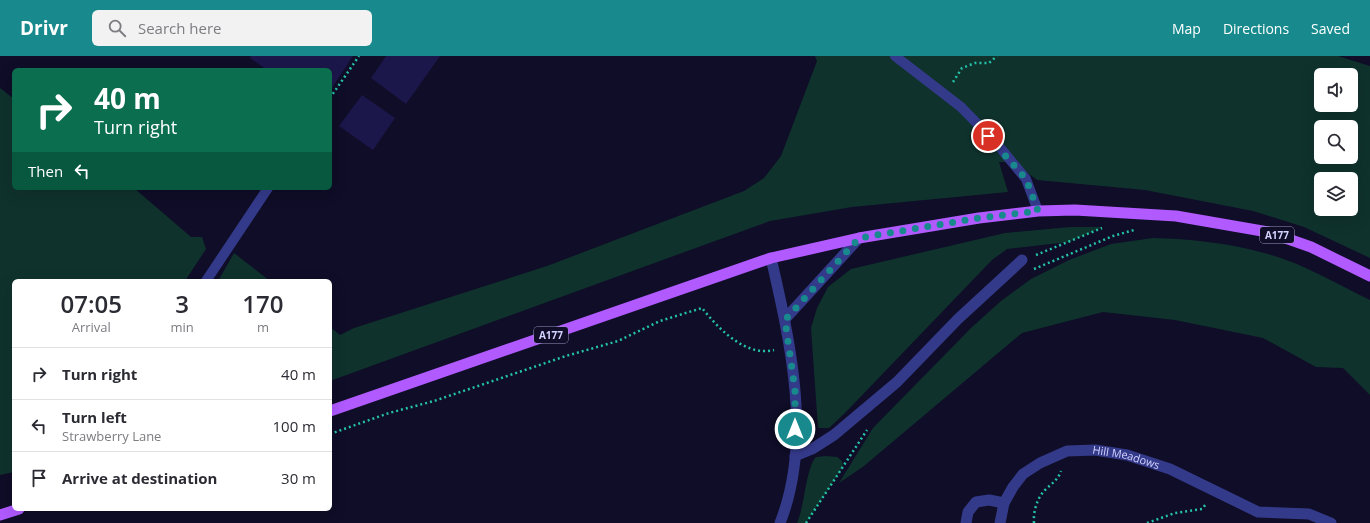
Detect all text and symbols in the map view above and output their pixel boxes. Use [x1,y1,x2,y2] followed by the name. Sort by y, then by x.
[92,10,372,46] search box
[20,15,68,41] text: Drivr
[106,17,128,39] icon: search
[138,18,222,38] text: Search here
[1172,19,1201,38] text: Map
[1223,19,1289,38] text: Directions
[1311,19,1350,38] text: Saved
[1314,68,1358,216] map controls
[1314,68,1358,112] button: sound
[94,79,161,117] text: 40 m
[28,84,80,136] icon: right
[94,115,177,139] text: Turn right
[971,119,1005,153] pin
[1314,120,1358,164] button: search
[977,125,999,147] icon: arrive
[71,160,93,182] icon: left
[28,161,63,181] text: Then
[1314,172,1358,216] button: layers
[1260,227,1294,243] road number: A177
[61,287,122,320] text: 07:05
[175,287,189,320] text: 3
[242,287,283,320] text: 170
[72,318,111,336] text: Arrival
[171,318,194,336] text: min
[257,318,269,336] text: m
[534,327,568,343] road number: A177
[28,363,50,385] icon: right
[62,364,137,384] text: Turn right
[281,364,316,384] text: 40 m
[62,407,127,427] text: Turn left
[774,408,816,450] position arrow
[28,415,50,437] icon: left
[272,416,316,436] text: 100 m
[62,427,161,445] text: Strawberry Lane
[1092,442,1162,472] street label: Hill Meadows
[28,467,50,489] icon: arrive
[62,468,217,488] text: Arrive at destination
[281,468,316,488] text: 30 m

